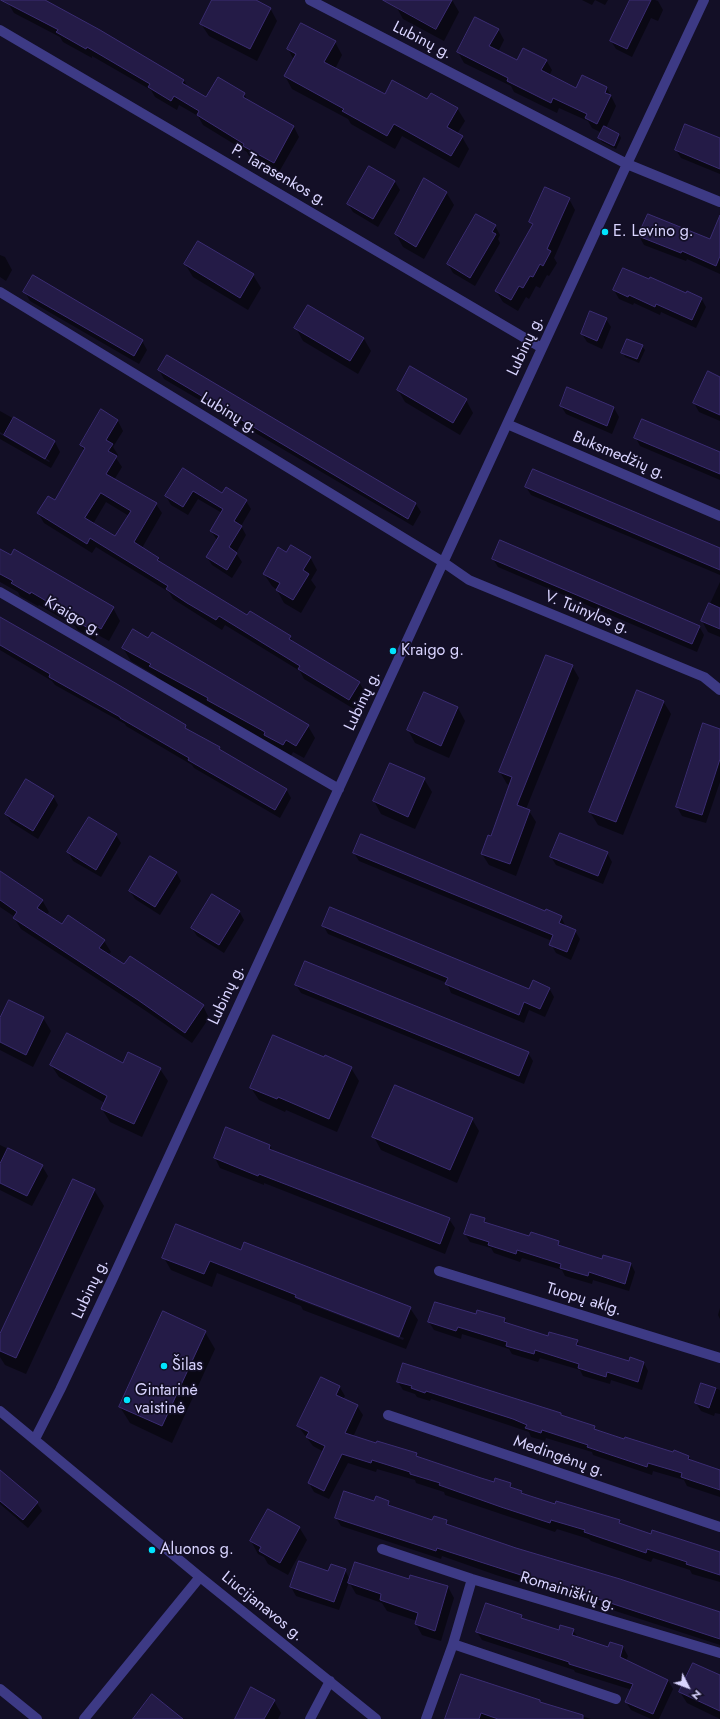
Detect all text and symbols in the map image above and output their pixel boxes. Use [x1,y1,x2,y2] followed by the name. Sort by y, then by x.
[389,18,455,64] street label: Lubinų g.
[228,141,330,211] street label: P. Tarasenkos g.
[613,222,694,242] place label: E. Levino g.
[600,227,610,237] marker: E. Levino g.
[504,313,548,379] street label: Lubinų g.
[197,389,261,439] street label: Lubinų g.
[570,428,668,484] street label: Buksmedžių g.
[542,587,632,639] street label: V. Tuinylos g.
[41,593,105,641] street label: Kraigo g.
[401,641,464,661] place label: Kraigo g.
[388,646,398,656] marker: Kraigo g.
[341,668,385,734] street label: Lubinų g.
[205,962,249,1028] street label: Lubinų g.
[69,1256,113,1322] street label: Lubinų g.
[544,1279,624,1321] street label: Tuopų aklg.
[172,1356,203,1376] place label: Šilas
[159,1361,169,1371] marker: Šilas
[135,1381,198,1419] place label: Gintarinė vaistinė
[122,1395,132,1405] marker: Gintarinė vaistinė
[511,1432,607,1482] street label: Medingėnų g.
[160,1540,234,1560] place label: Aluonos g.
[147,1545,157,1555] marker: Aluonos g.
[217,1568,307,1646] street label: Liucijanavos g.
[518,1568,618,1616] street label: Romainiškių g.
[668,1667,708,1707] north arrow
[688,1686,706,1704] text: N

